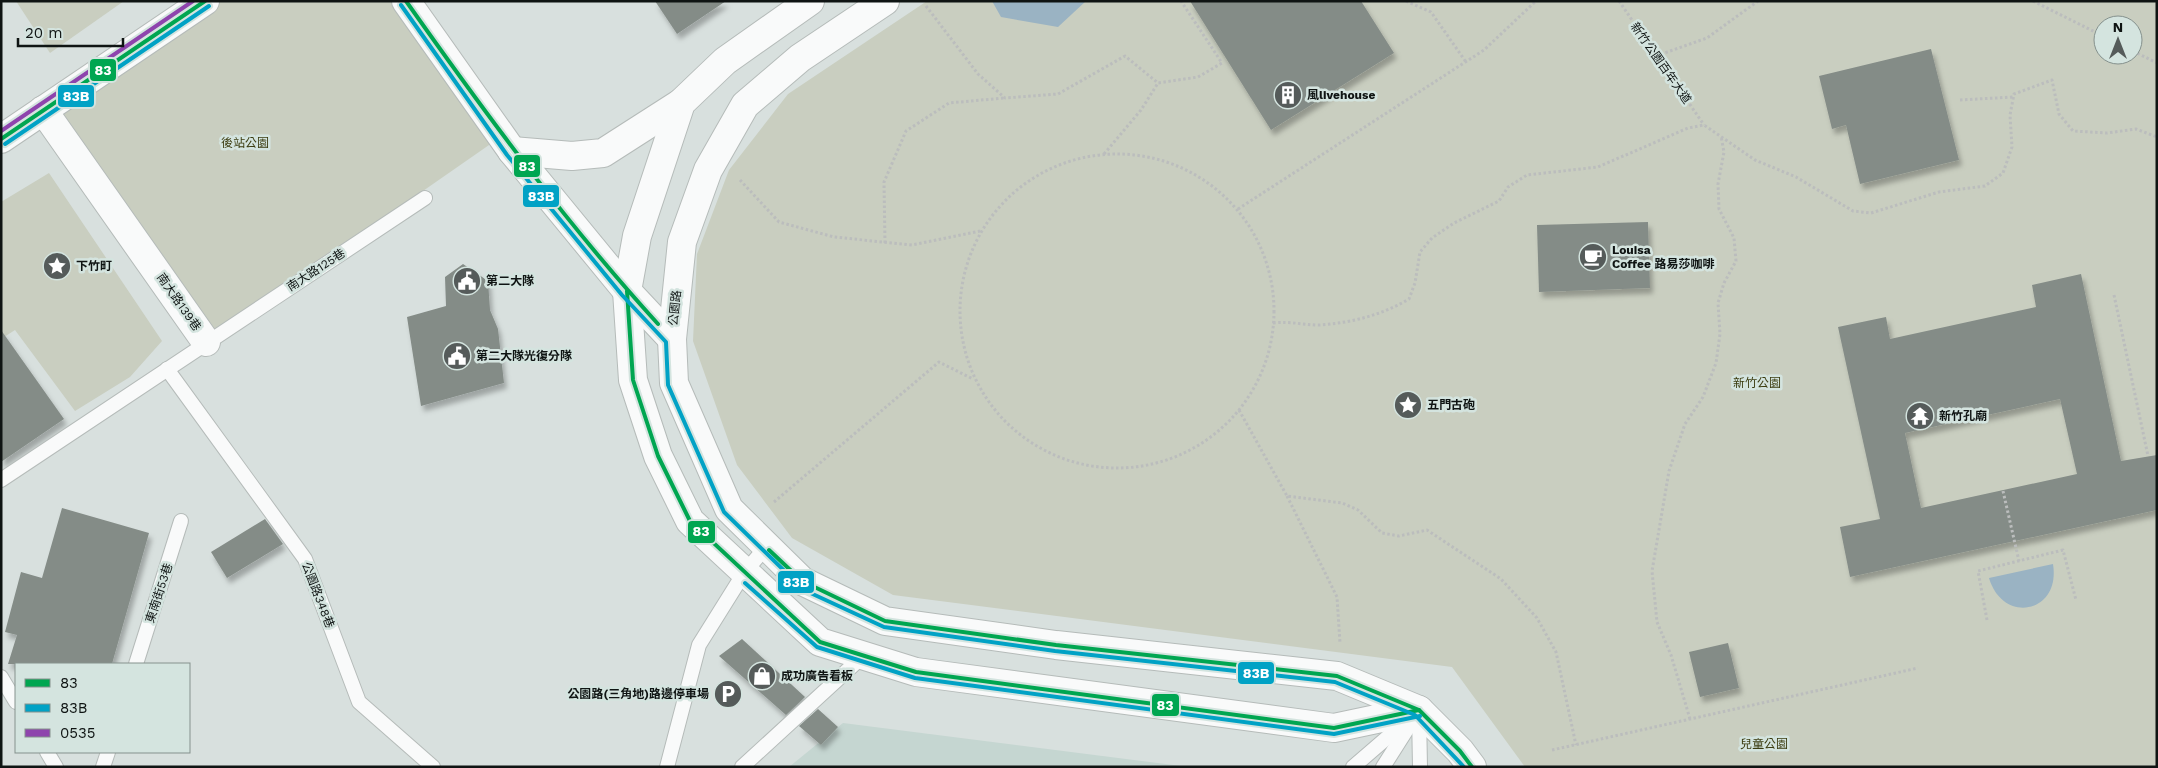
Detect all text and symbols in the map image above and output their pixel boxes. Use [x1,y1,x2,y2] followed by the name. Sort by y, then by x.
[18,15,122,47] scale bar
[2093,15,2143,65] north arrow
[2113,19,2123,35] text: N
[1628,20,1694,106] street label: 新竹公園百年大道
[25,24,63,42] text: 20 m
[89,58,117,82] line badge: 83
[95,62,111,78] text: 83
[1273,80,1303,110] building icon: 風livehouse
[57,84,95,108] line badge: 83B
[63,88,90,104] text: 83B
[1307,88,1375,102] place label: 風livehouse
[221,136,269,150] park label: 後站公園
[513,154,541,178] line badge: 83
[519,158,535,174] text: 83
[522,184,560,208] line badge: 83B
[528,188,555,204] text: 83B
[1578,242,1608,272] cafe icon: Louisa Coffee 路易莎咖啡
[1612,243,1714,271] place label: Louisa Coffee 路易莎咖啡
[284,246,348,294] street label: 南大路125巷
[42,251,72,281] place icon: 下竹町
[76,259,112,273] place label: 下竹町
[452,266,482,296] public building icon: 第二大隊
[154,271,204,333] street label: 南大路139巷
[486,274,534,288] place label: 第二大隊
[666,289,684,327] street label: 公園路
[442,341,472,371] public building icon: 第二大隊光復分隊
[476,349,572,363] place label: 第二大隊光復分隊
[1733,376,1781,390] park label: 新竹公園
[1393,390,1423,420] place icon: 五門古砲
[1427,398,1475,412] place label: 五門古砲
[1905,401,1935,431] temple icon: 新竹孔廟
[1939,409,1987,423] place label: 新竹孔廟
[687,520,716,544] line badge: 83
[693,523,709,539] text: 83
[299,560,337,630] street label: 公園路348巷
[143,561,175,625] street label: 東南街53巷
[777,570,815,594] line badge: 83B
[783,574,810,590] text: 83B
[747,661,777,691] shop icon: 成功廣告看板
[1237,661,1275,685] line badge: 83B
[15,663,190,753] legend
[1243,665,1270,681] text: 83B
[781,669,853,683] place label: 成功廣告看板
[60,674,78,692] text: 83
[713,679,743,709] parking icon: 公園路(三角地)路邊停車場
[568,687,709,701] place label: 公園路(三角地)路邊停車場
[1151,693,1180,717] line badge: 83
[1157,697,1173,713] text: 83
[60,699,87,717] text: 83B
[60,724,96,742] text: 0535
[1740,737,1788,751] park label: 兒童公園

